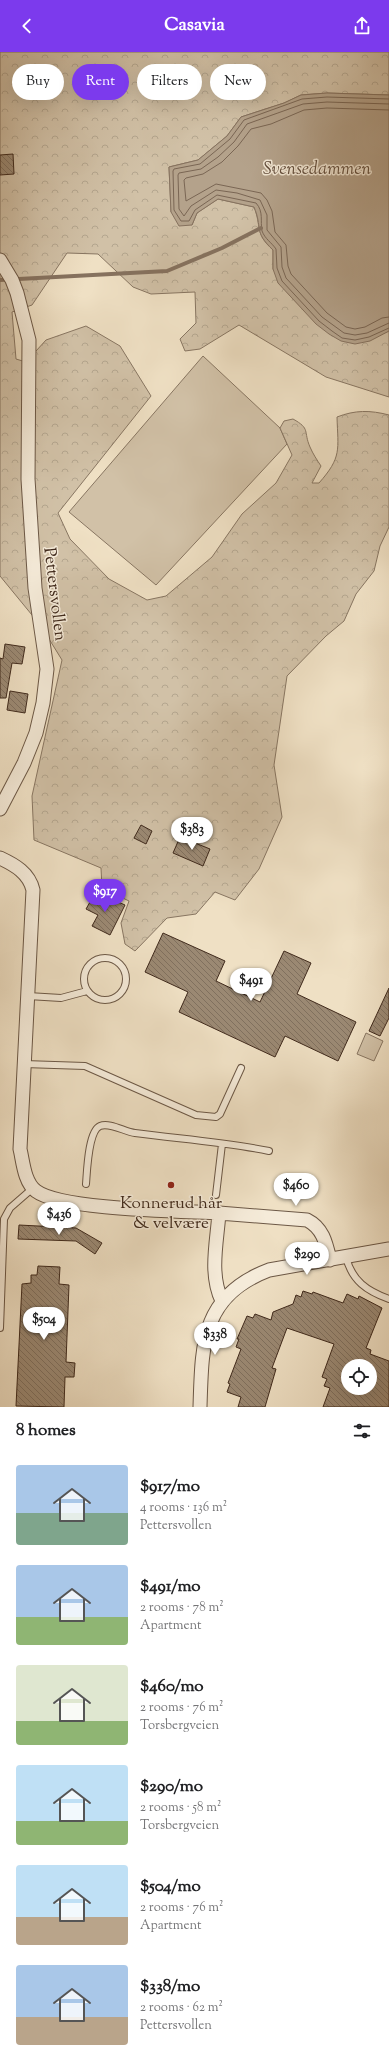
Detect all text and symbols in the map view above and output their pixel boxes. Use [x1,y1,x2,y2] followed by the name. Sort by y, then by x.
[164,13,225,39] text: Casavia
[16,15,38,37] icon: back
[351,15,373,37] icon: share
[12,64,64,100] chip: Buy
[72,64,129,100] chip: Rent
[137,64,202,100] chip: Filters
[210,64,266,100] chip: New
[263,157,372,183] water label: Svensedammen
[36,546,72,642] street label: Pettersvollen
[168,817,216,851] pin: $383
[180,821,204,839] text: $383
[81,879,129,913] pin: $917
[93,883,117,901] text: $917
[227,968,275,1002] pin: $491
[239,972,263,990] text: $491
[272,1173,320,1207] pin: $460
[283,1177,309,1195] text: $460
[166,1180,176,1190] marker: Konnerud hår & velvære
[120,1192,223,1236] place label: Konnerud hår & velvære
[35,1202,83,1236] pin: $436
[46,1206,72,1224] text: $436
[283,1242,331,1276] pin: $290
[294,1246,320,1264] text: $290
[20,1307,68,1341] pin: $504
[32,1311,56,1329] text: $504
[191,1322,239,1356] pin: $338
[203,1326,227,1344] text: $338
[341,1359,377,1395] map controls
[341,1359,377,1395] button: locate
[16,1419,76,1443] text: 8 homes
[351,1420,373,1442] icon: filters
[140,1475,200,1499] text: $917/mo
[48,1481,96,1529] icon: home
[140,1499,227,1517] text: 4 rooms · 136 m²
[140,1517,212,1535] text: Pettersvollen
[140,1575,201,1599] text: $491/mo
[48,1581,96,1629] icon: home
[140,1599,224,1617] text: 2 rooms · 78 m²
[140,1617,201,1635] text: Apartment
[140,1675,204,1699] text: $460/mo
[48,1681,96,1729] icon: home
[140,1699,224,1717] text: 2 rooms · 76 m²
[140,1717,219,1735] text: Torsbergveien
[140,1775,203,1799] text: $290/mo
[48,1781,96,1829] icon: home
[140,1799,221,1817] text: 2 rooms · 58 m²
[140,1817,219,1835] text: Torsbergveien
[140,1875,201,1899] text: $504/mo
[48,1881,96,1929] icon: home
[140,1899,224,1917] text: 2 rooms · 76 m²
[140,1917,201,1935] text: Apartment
[140,1975,200,1999] text: $338/mo
[48,1981,96,2029] icon: home
[140,1999,223,2017] text: 2 rooms · 62 m²
[140,2017,212,2035] text: Pettersvollen

